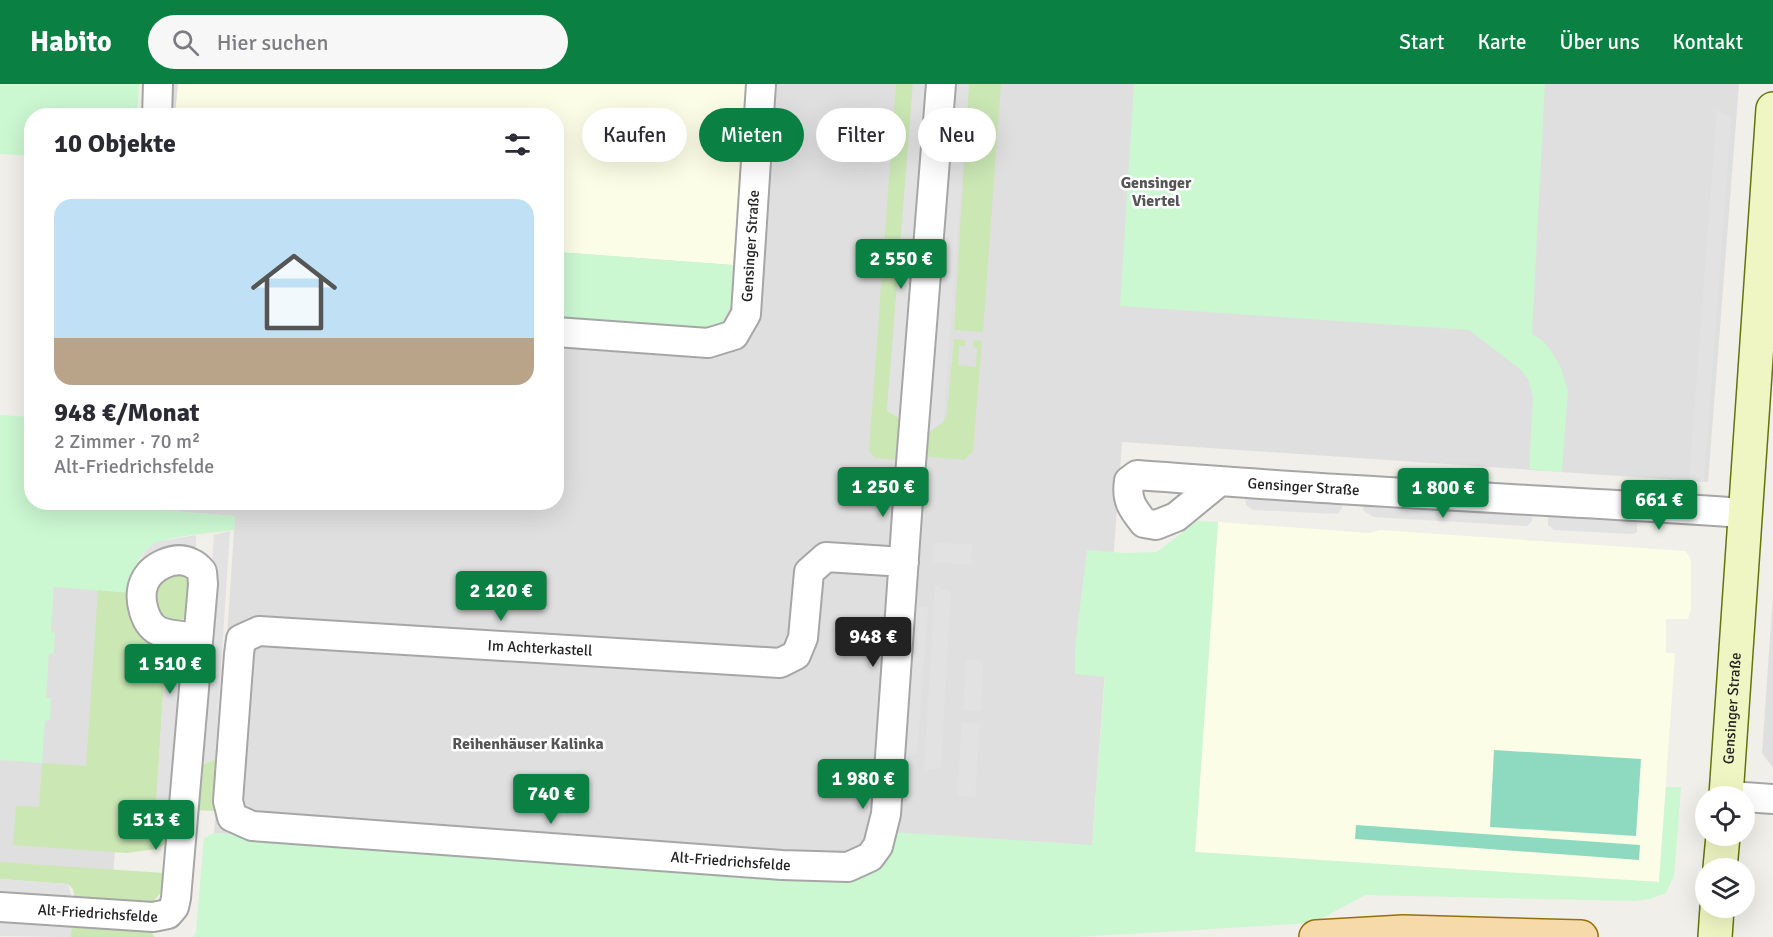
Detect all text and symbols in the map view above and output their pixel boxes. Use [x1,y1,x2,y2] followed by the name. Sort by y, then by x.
[148,15,568,69] search box
[30,25,112,59] text: Habito
[169,26,202,59] icon: search
[217,29,328,56] text: Hier suchen
[1399,29,1444,55] text: Start
[1477,29,1526,55] text: Karte
[1559,29,1640,55] text: Über uns
[1673,29,1743,55] text: Kontakt
[582,108,687,162] chip: Kaufen
[699,108,804,162] chip: Mieten
[816,108,906,162] chip: Filter
[918,108,996,162] chip: Neu
[54,128,176,160] text: 10 Objekte
[501,128,534,161] icon: filters
[1121,173,1192,211] district label: Gensinger Viertel
[738,189,763,302] street label: Gensinger Straße
[240,238,348,346] icon: home
[846,239,956,290] pin: 2 550 €
[870,246,932,271] text: 2 550 €
[54,397,200,429] text: 948 €/Monat
[54,429,200,454] text: 2 Zimmer · 70 m²
[54,454,214,479] text: Alt-Friedrichsfelde
[828,467,938,518] pin: 1 250 €
[1388,468,1498,519] pin: 1 800 €
[852,474,914,499] text: 1 250 €
[1247,474,1360,499] street label: Gensinger Straße
[1412,475,1474,500] text: 1 800 €
[1617,480,1701,531] pin: 661 €
[1635,487,1683,512] text: 661 €
[446,571,556,622] pin: 2 120 €
[470,578,532,603] text: 2 120 €
[831,617,915,668] pin: 948 €
[849,624,897,649] text: 948 €
[487,636,593,660] street label: Im Achterkastell
[115,644,225,695] pin: 1 510 €
[139,651,201,676] text: 1 510 €
[1719,652,1745,765] street label: Gensinger Straße
[452,734,604,754] district label: Reihenhäuser Kalinka
[808,759,918,810] pin: 1 980 €
[832,766,894,791] text: 1 980 €
[509,774,593,825] pin: 740 €
[527,781,575,806] text: 740 €
[1695,786,1755,918] map controls
[1695,786,1755,846] button: locate
[114,800,198,851] pin: 513 €
[132,807,180,832] text: 513 €
[670,848,791,874] street label: Alt-Friedrichsfelde
[1695,858,1755,918] button: layers
[37,900,160,926] street label: Alt-Friedrichsfelde

